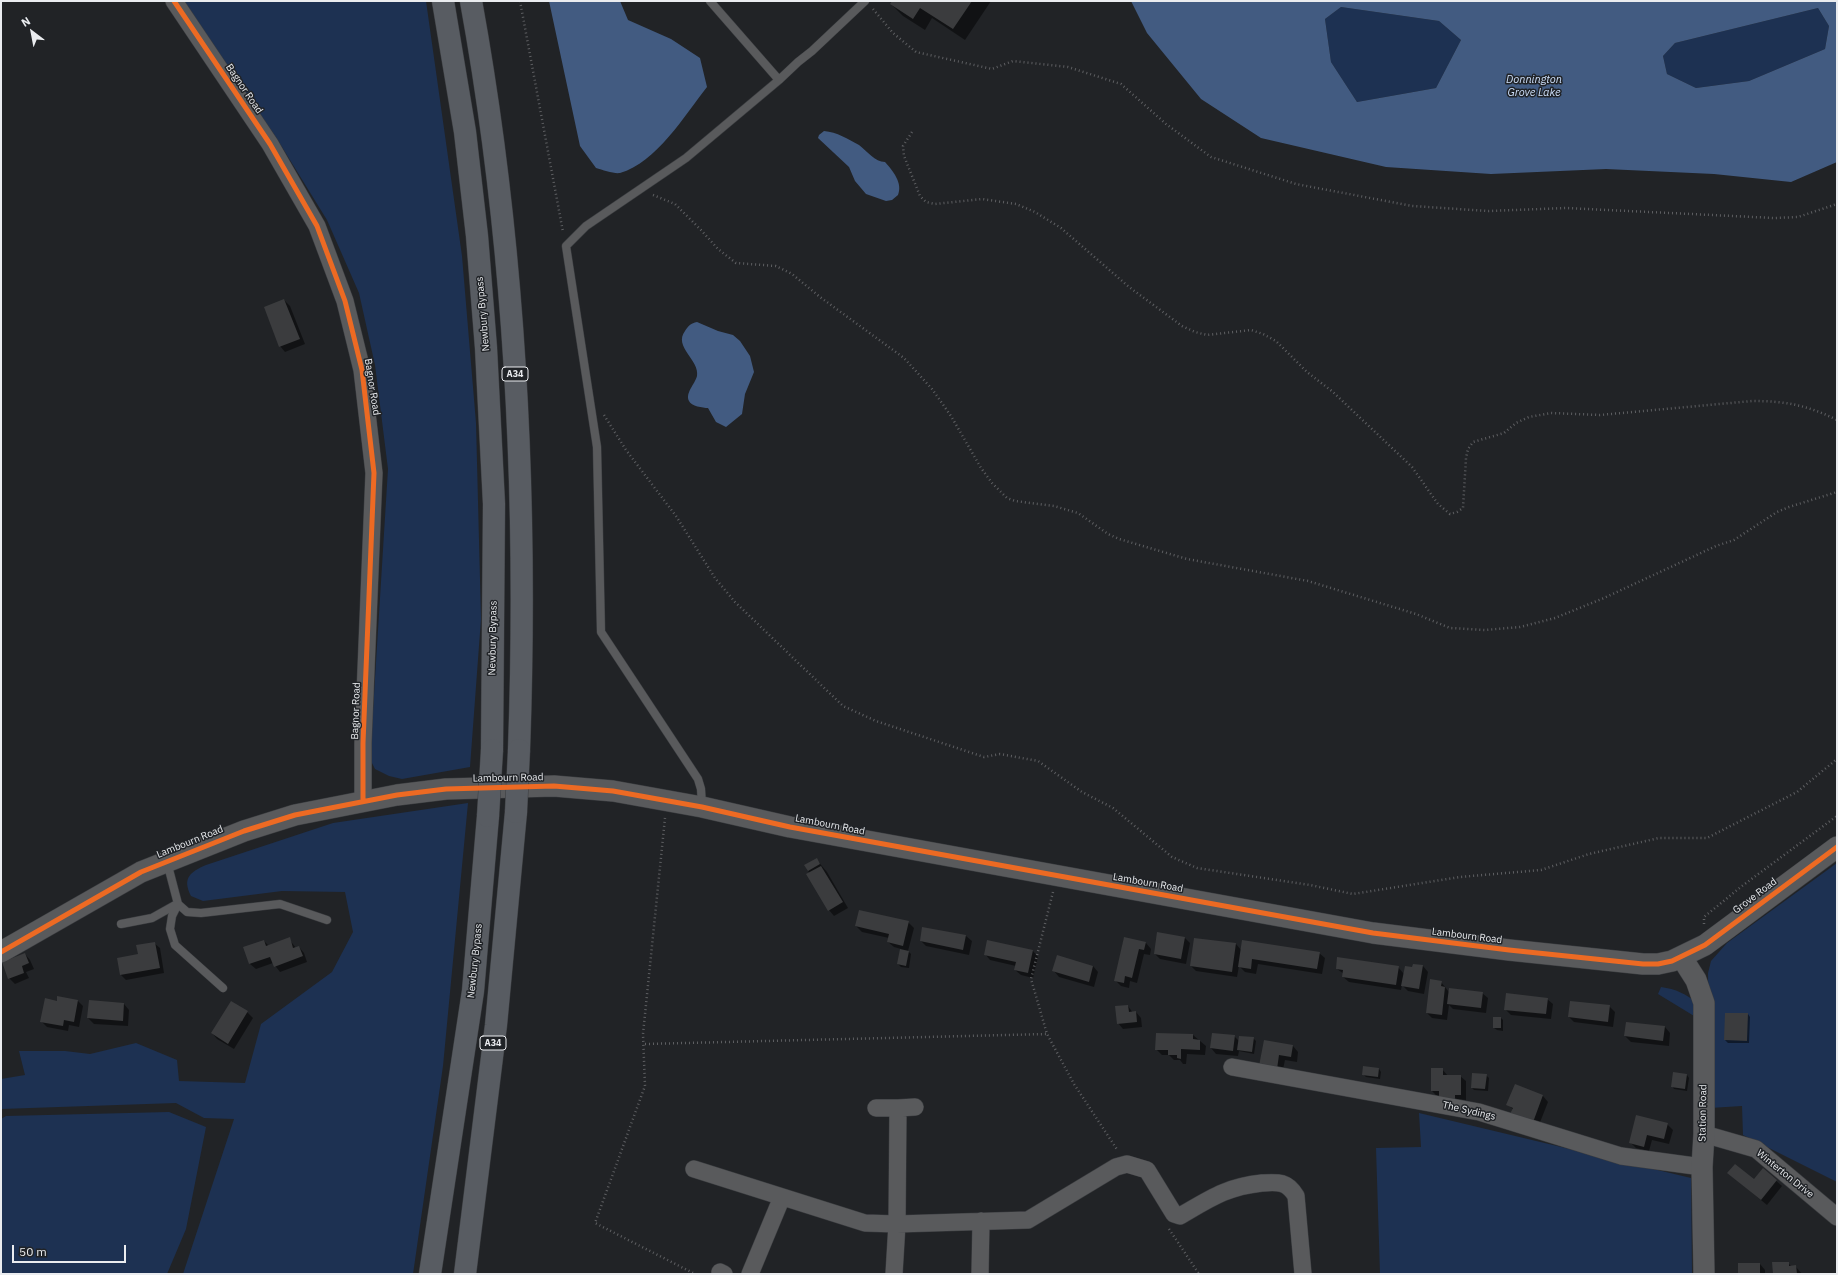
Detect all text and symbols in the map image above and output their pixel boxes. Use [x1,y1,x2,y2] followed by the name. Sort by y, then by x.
[12,12,52,52] north arrow
[19,14,33,30] text: N
[223,62,265,116] street label: Bagnor Road
[1506,73,1562,99] water label: Donnington Grove Lake
[474,276,492,352] street label: Newbury Bypass
[362,358,382,416] street label: Bagnor Road
[502,367,528,381] road number: A34
[486,600,500,676] street label: Newbury Bypass
[349,682,363,740] street label: Bagnor Road
[472,771,544,785] street label: Lambourn Road
[794,812,866,838] street label: Lambourn Road
[155,823,225,861] street label: Lambourn Road
[1112,871,1184,895] street label: Lambourn Road
[1731,876,1779,916] street label: Grove Road
[465,923,485,999] street label: Newbury Bypass
[1431,926,1503,946] street label: Lambourn Road
[480,1036,506,1050] road number: A34
[1697,1084,1709,1142] street label: Station Road
[1441,1099,1497,1123] street label: The Sydings
[1754,1147,1816,1201] street label: Winterton Drive
[14,1237,128,1263] scale bar
[19,1244,47,1259] text: 50 m

